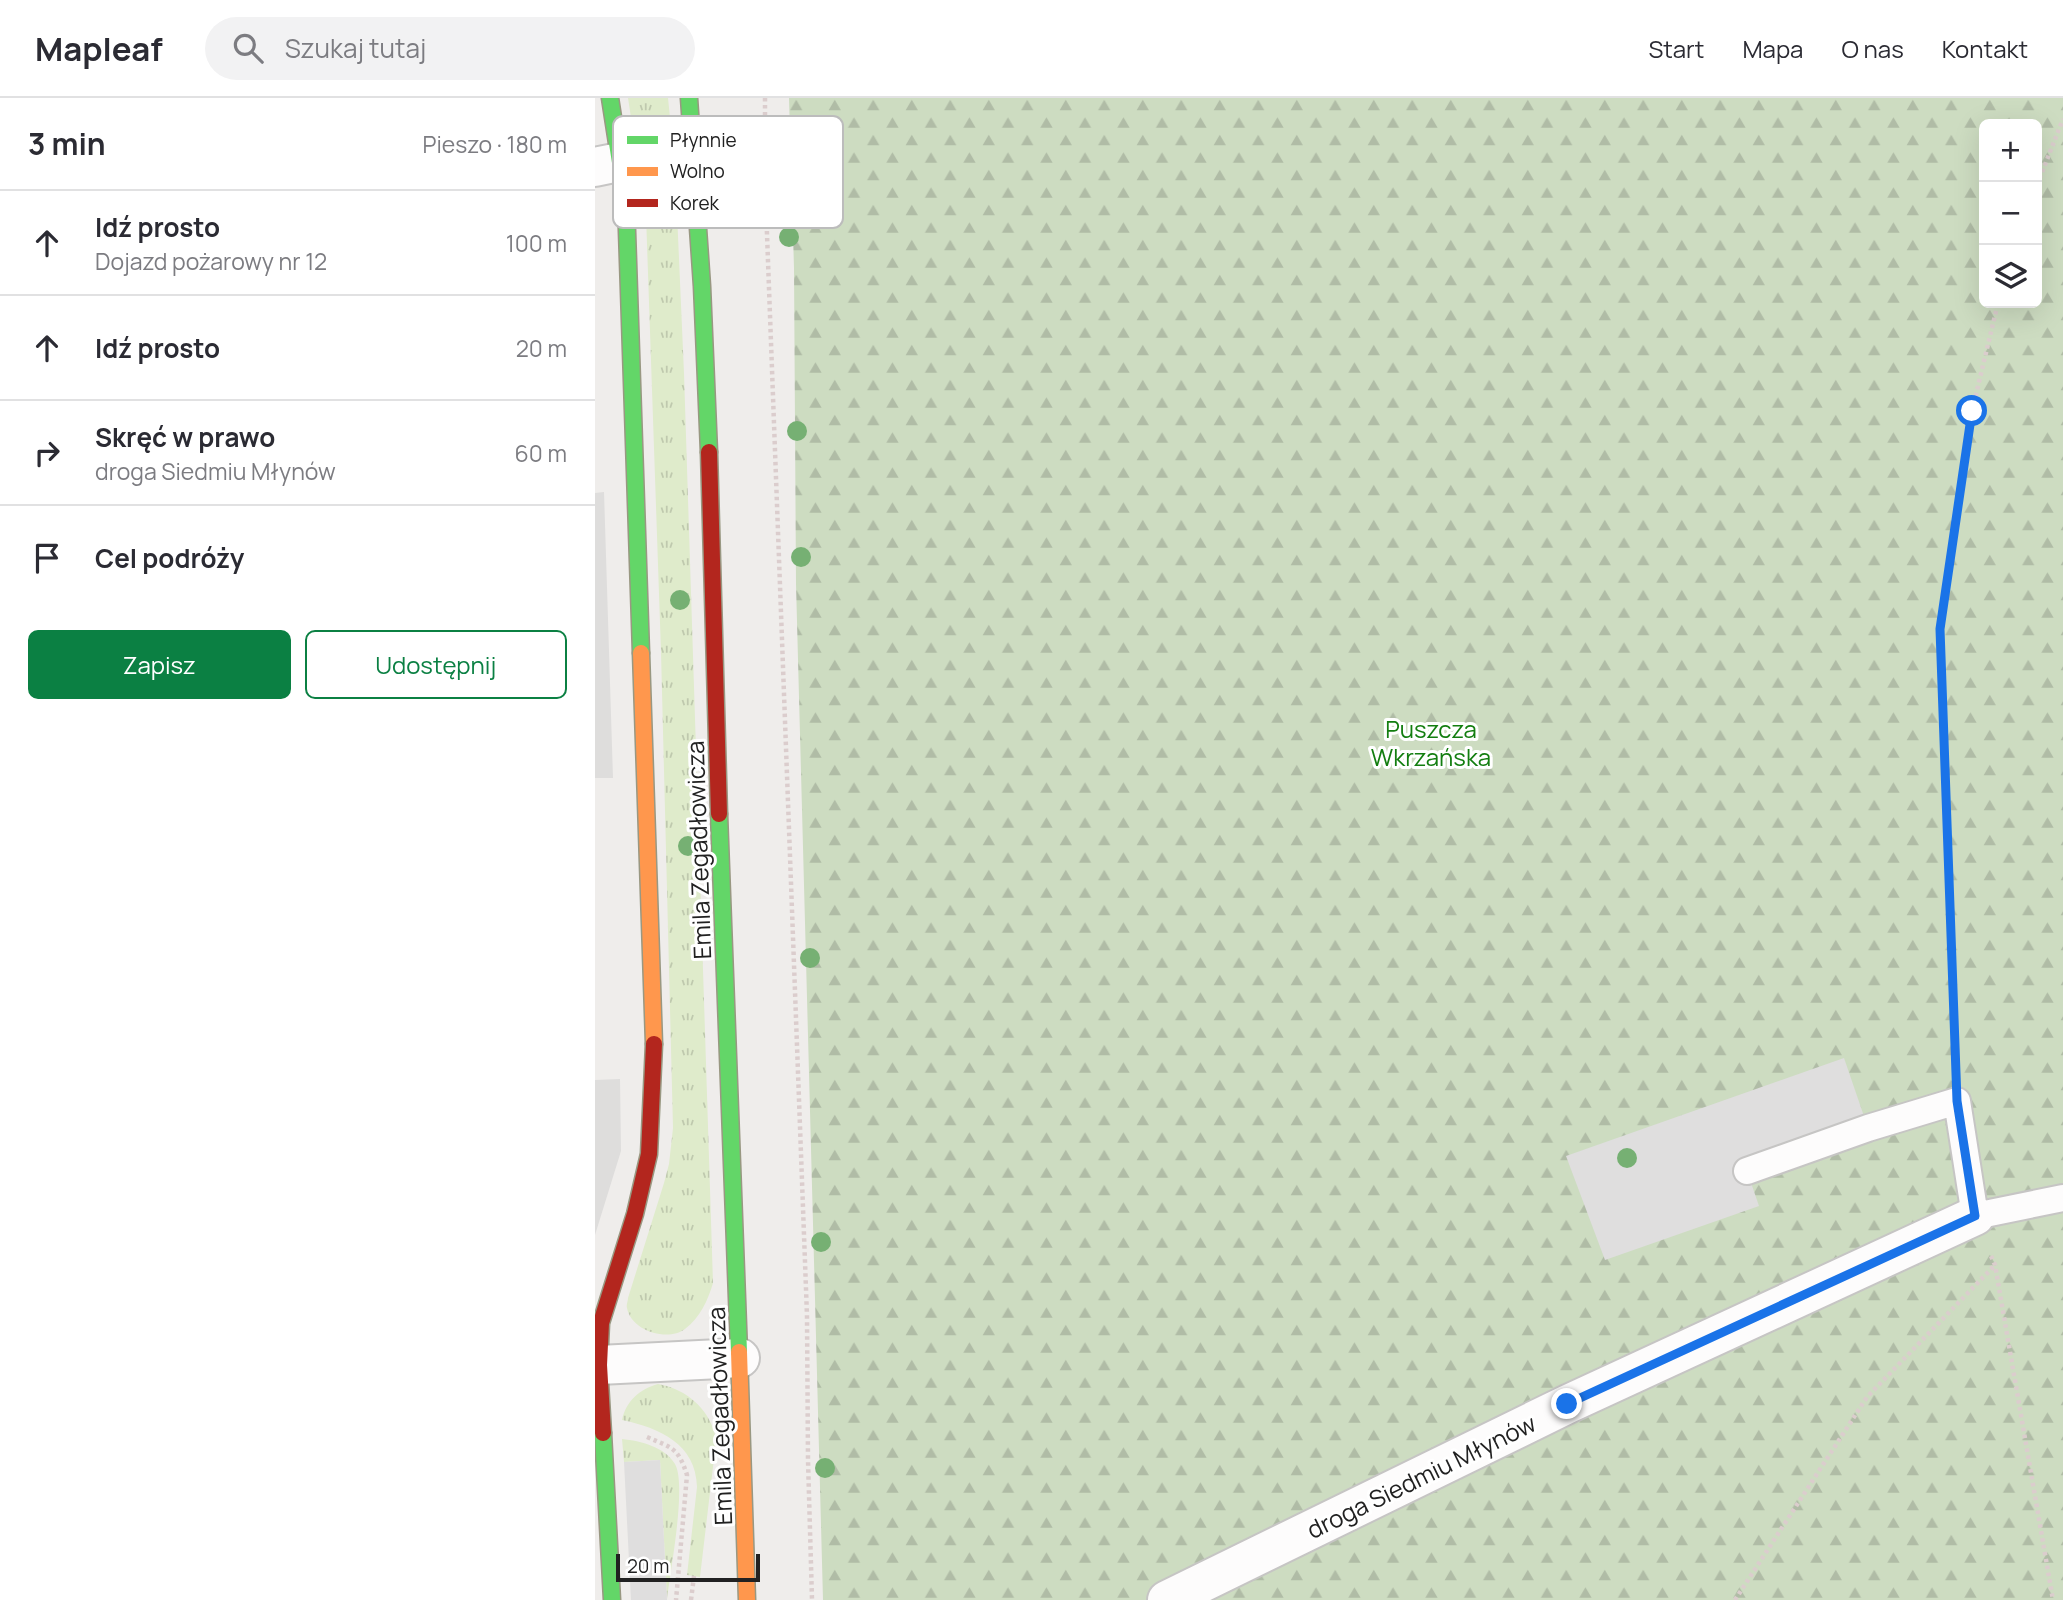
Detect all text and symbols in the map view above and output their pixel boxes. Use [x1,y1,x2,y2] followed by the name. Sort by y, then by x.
[205,17,695,80] search box
[35,26,163,71] text: Mapleaf
[229,29,267,67] icon: search
[285,30,426,66] text: Szukaj tutaj
[1648,32,1704,65] text: Start
[1742,32,1803,65] text: Mapa
[1841,32,1904,65] text: O nas
[1942,32,2028,65] text: Kontakt
[613,116,843,228] legend
[1979,119,2042,308] map controls
[1979,119,2042,182] button: +
[28,123,106,164] text: 3 min
[670,127,737,153] text: Płynnie
[422,128,567,160] text: Pieszo · 180 m
[670,158,725,184] text: Wolno
[1979,182,2042,245] button: −
[670,190,720,216] text: Korek
[95,209,220,245] text: Idź prosto
[28,224,66,262] icon: ahead
[506,227,567,259] text: 100 m
[95,245,327,277] text: Dojazd pożarowy nr 12
[1979,245,2042,308] button: layers
[28,329,66,367] icon: ahead
[95,330,220,366] text: Idź prosto
[516,332,567,364] text: 20 m
[1956,395,1987,426] route start
[95,419,275,455] text: Skręć w prawo
[28,434,66,472] icon: right
[515,437,567,469] text: 60 m
[95,455,336,487] text: droga Siedmiu Młynów
[28,539,66,577] icon: arrive
[95,540,244,576] text: Cel podróży
[28,630,291,699] button: Zapisz
[305,630,567,699] button: Udostępnij
[1371,712,1491,773] park label: Puszcza Wkrzańska
[678,740,718,960] street label: Emila Zegadłowicza
[699,1306,739,1526] street label: Emila Zegadłowicza
[1551,1388,1582,1419] route end
[1301,1406,1541,1546] street label: droga Siedmiu Młynów
[616,1551,759,1583] scale bar
[627,1553,669,1579] text: 20 m

